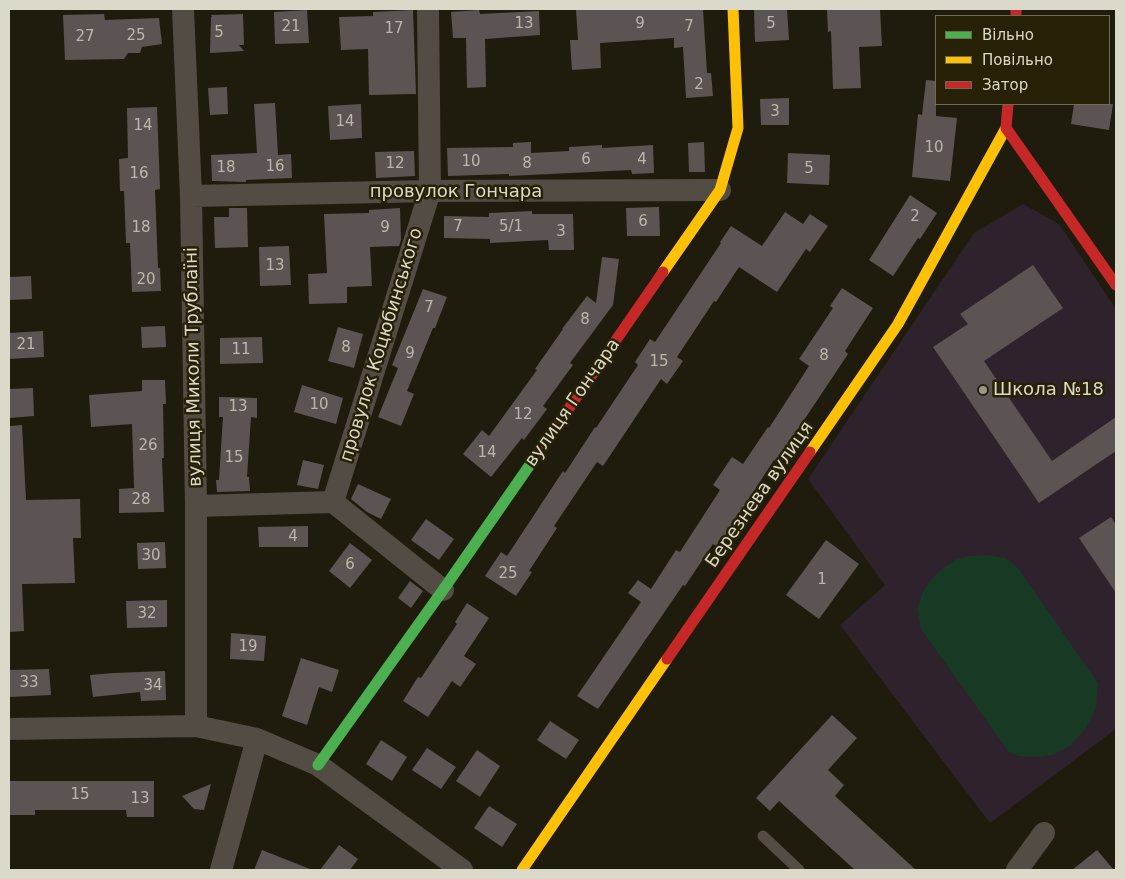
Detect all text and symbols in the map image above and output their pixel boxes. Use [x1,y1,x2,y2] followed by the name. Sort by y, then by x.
[514,15,534,33] house number: 13
[635,15,645,33] house number: 9
[766,15,776,33] house number: 5
[935,15,1110,105] legend
[281,18,301,36] house number: 21
[684,18,694,36] house number: 7
[384,20,404,38] house number: 17
[214,24,224,42] house number: 5
[982,26,1034,44] text: Вільно
[126,27,146,45] house number: 25
[75,28,95,46] house number: 27
[982,51,1053,69] text: Повільно
[694,76,704,94] house number: 2
[982,76,1028,94] text: Затор
[770,103,780,121] house number: 3
[335,113,355,131] house number: 14
[133,117,153,135] house number: 14
[924,139,944,157] house number: 10
[581,151,591,169] house number: 6
[637,151,647,169] house number: 4
[461,153,481,171] house number: 10
[385,155,405,173] house number: 12
[522,155,532,173] house number: 8
[265,158,285,176] house number: 16
[216,159,236,177] house number: 18
[804,160,814,178] house number: 5
[129,165,149,183] house number: 16
[370,181,542,203] street label: провулок Гончара
[910,208,920,226] house number: 2
[638,213,648,231] house number: 6
[453,218,463,236] house number: 7
[499,218,523,236] house number: 5/1
[131,219,151,237] house number: 18
[380,219,390,237] house number: 9
[556,223,566,241] house number: 3
[336,226,428,464] street label: провулок Коцюбинського
[181,247,207,487] street label: вулиця Миколи Трублаїні
[265,257,285,275] house number: 13
[136,271,156,289] house number: 20
[424,299,434,317] house number: 7
[580,311,590,329] house number: 8
[521,335,625,471] street label: вулиця Гончара
[16,336,36,354] house number: 21
[341,339,351,357] house number: 8
[231,341,251,359] house number: 11
[405,345,415,363] house number: 9
[819,347,829,365] house number: 8
[649,353,669,371] house number: 15
[993,379,1104,401] place label: Школа №18
[977,384,989,396] marker: Школа №18
[309,396,329,414] house number: 10
[228,398,248,416] house number: 13
[513,406,533,424] house number: 12
[701,418,819,572] street label: Березнева вулиця
[138,437,158,455] house number: 26
[477,444,497,462] house number: 14
[224,449,244,467] house number: 15
[131,491,151,509] house number: 28
[288,528,298,546] house number: 4
[141,547,161,565] house number: 30
[345,556,355,574] house number: 6
[498,565,518,583] house number: 25
[817,571,827,589] house number: 1
[137,605,157,623] house number: 32
[238,638,258,656] house number: 19
[19,674,39,692] house number: 33
[143,677,163,695] house number: 34
[70,786,90,804] house number: 15
[130,790,150,808] house number: 13

